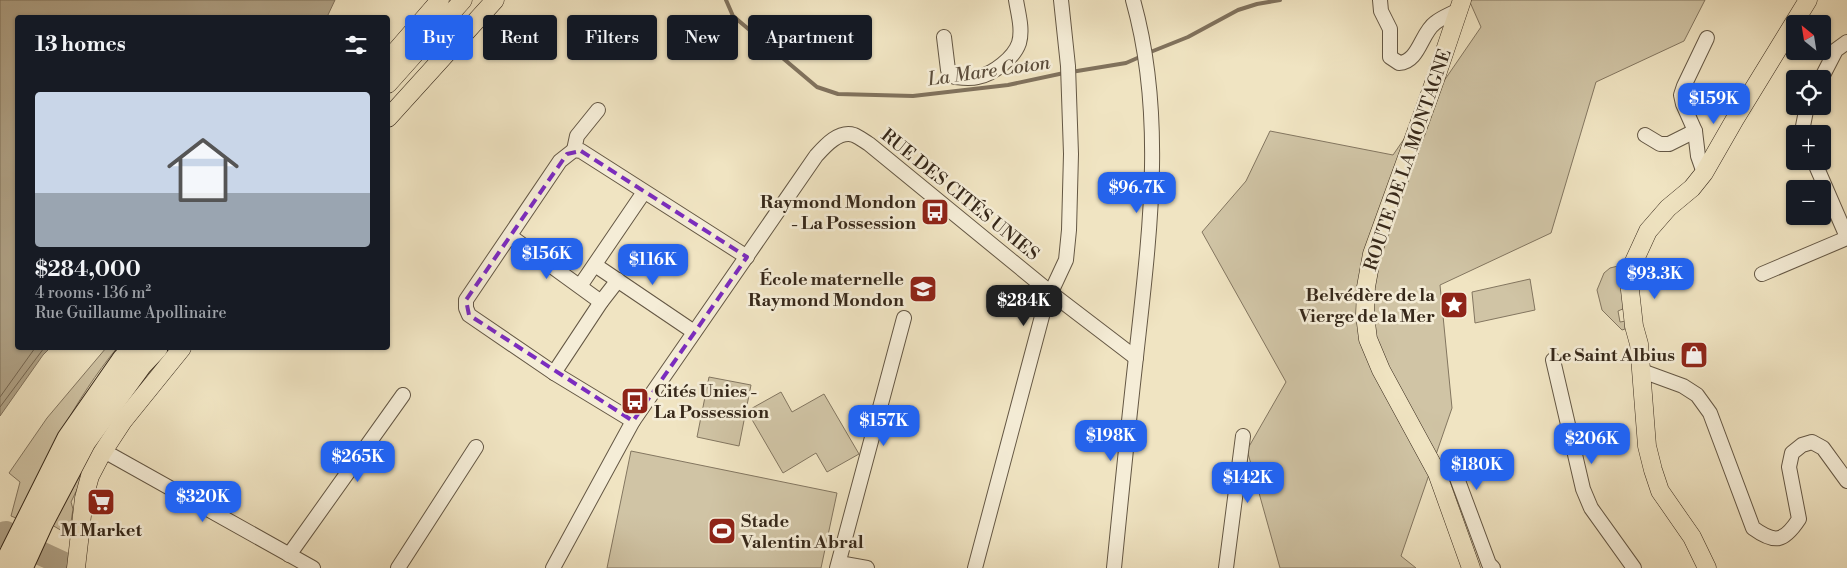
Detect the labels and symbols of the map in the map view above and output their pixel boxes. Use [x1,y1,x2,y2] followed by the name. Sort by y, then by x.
[1786,15,1831,60] north arrow
[1359,46,1457,274] street label: ROUTE DE LA MONTAGNE
[925,50,1052,92] water label: La Mare Coton
[1679,82,1749,125] pin: $159K
[876,124,1044,266] street label: RUE DES CITÉS UNIES
[1096,172,1178,214] pin: $96.7K
[760,191,916,235] place label: Raymond Mondon - La Possession
[920,197,950,227] bus stop icon: Raymond Mondon - La Possession
[512,238,582,280] pin: $156K
[618,244,688,286] pin: $116K
[1614,258,1696,300] pin: $93.3K
[748,268,904,312] place label: École maternelle Raymond Mondon
[908,274,938,304] school or university icon: École maternelle Raymond Mondon
[989,284,1059,327] pin: $284K
[1298,284,1435,328] place label: Belvédère de la Vierge de la Mer
[1439,290,1469,320] place icon: Belvédère de la Vierge de la Mer
[1679,340,1709,370] shop icon: Le Saint Albius
[1550,344,1675,367] place label: Le Saint Albius
[654,380,769,424] place label: Cités Unies - La Possession
[620,386,650,416] bus stop icon: Cités Unies - La Possession
[849,404,919,447] pin: $157K
[1076,420,1146,462] pin: $198K
[1557,422,1627,465] pin: $206K
[323,440,393,483] pin: $265K
[1442,448,1512,491] pin: $180K
[1213,462,1283,504] pin: $142K
[168,480,238,523] pin: $320K
[86,487,116,517] supermarket icon: M Market
[740,510,864,554] place label: Stade Valentin Abral
[707,516,737,546] sports icon: Stade Valentin Abral
[60,519,142,542] place label: M Market

